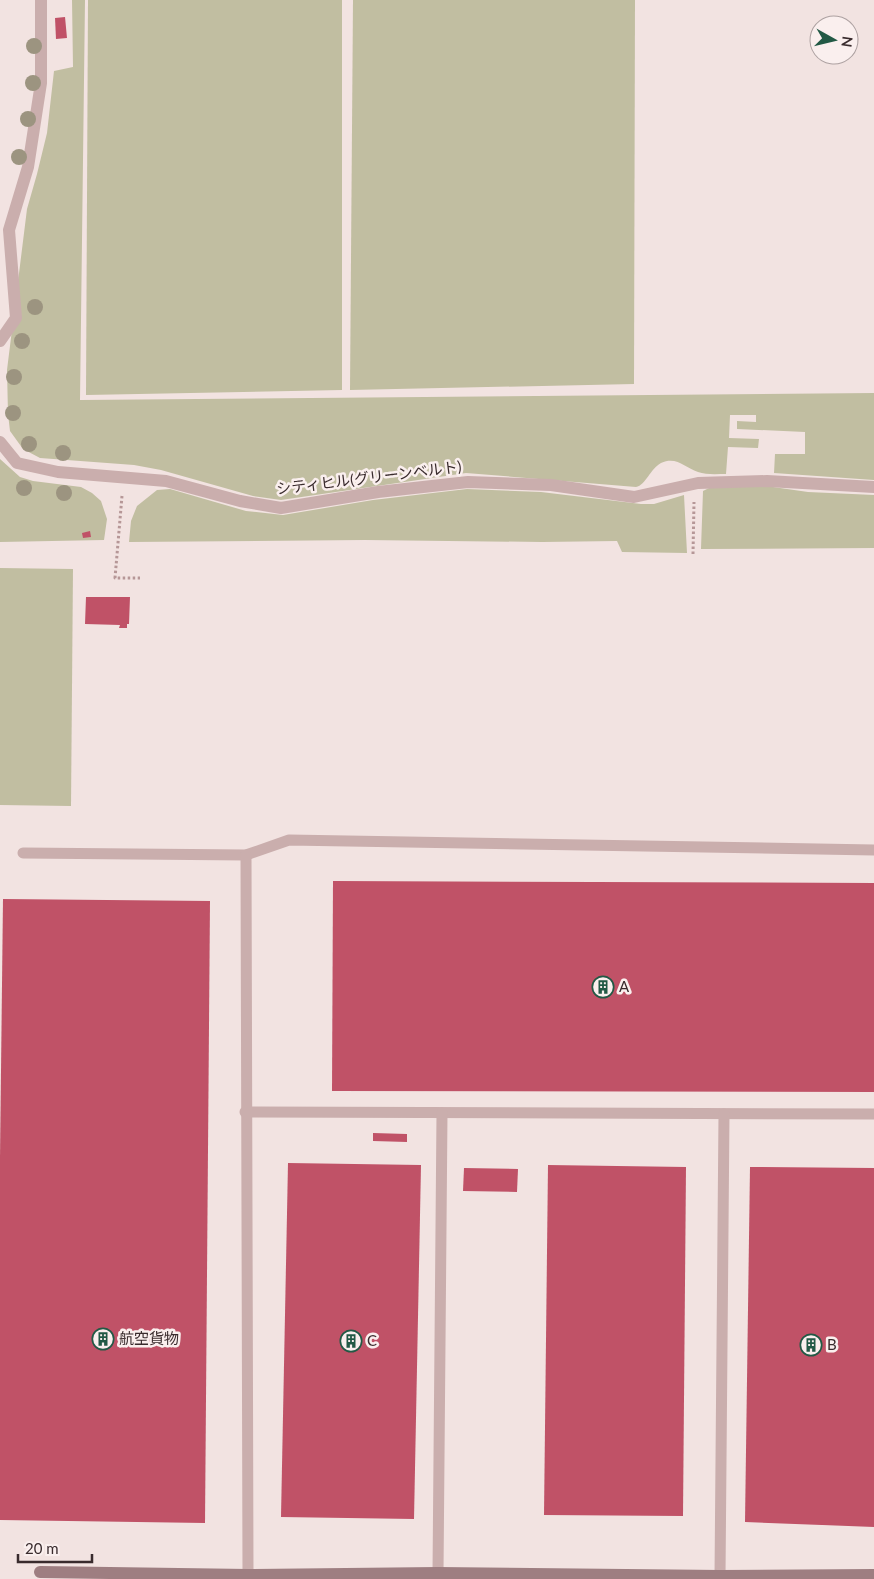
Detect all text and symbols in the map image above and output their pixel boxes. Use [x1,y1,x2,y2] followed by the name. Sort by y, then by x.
[809,15,859,65] north arrow
[838,35,857,48] text: N
[275,457,462,497] street label: シティヒル(グリーンベルト)
[591,975,615,999] building icon: A
[619,977,630,995] place label: A
[91,1327,115,1351] building icon: 航空貨物
[119,1329,179,1347] place label: 航空貨物
[339,1329,363,1353] building icon: C
[367,1331,377,1349] place label: C
[799,1333,823,1357] building icon: B
[827,1335,837,1353] place label: B
[18,1532,91,1564] scale bar
[25,1539,59,1557] text: 20 m

